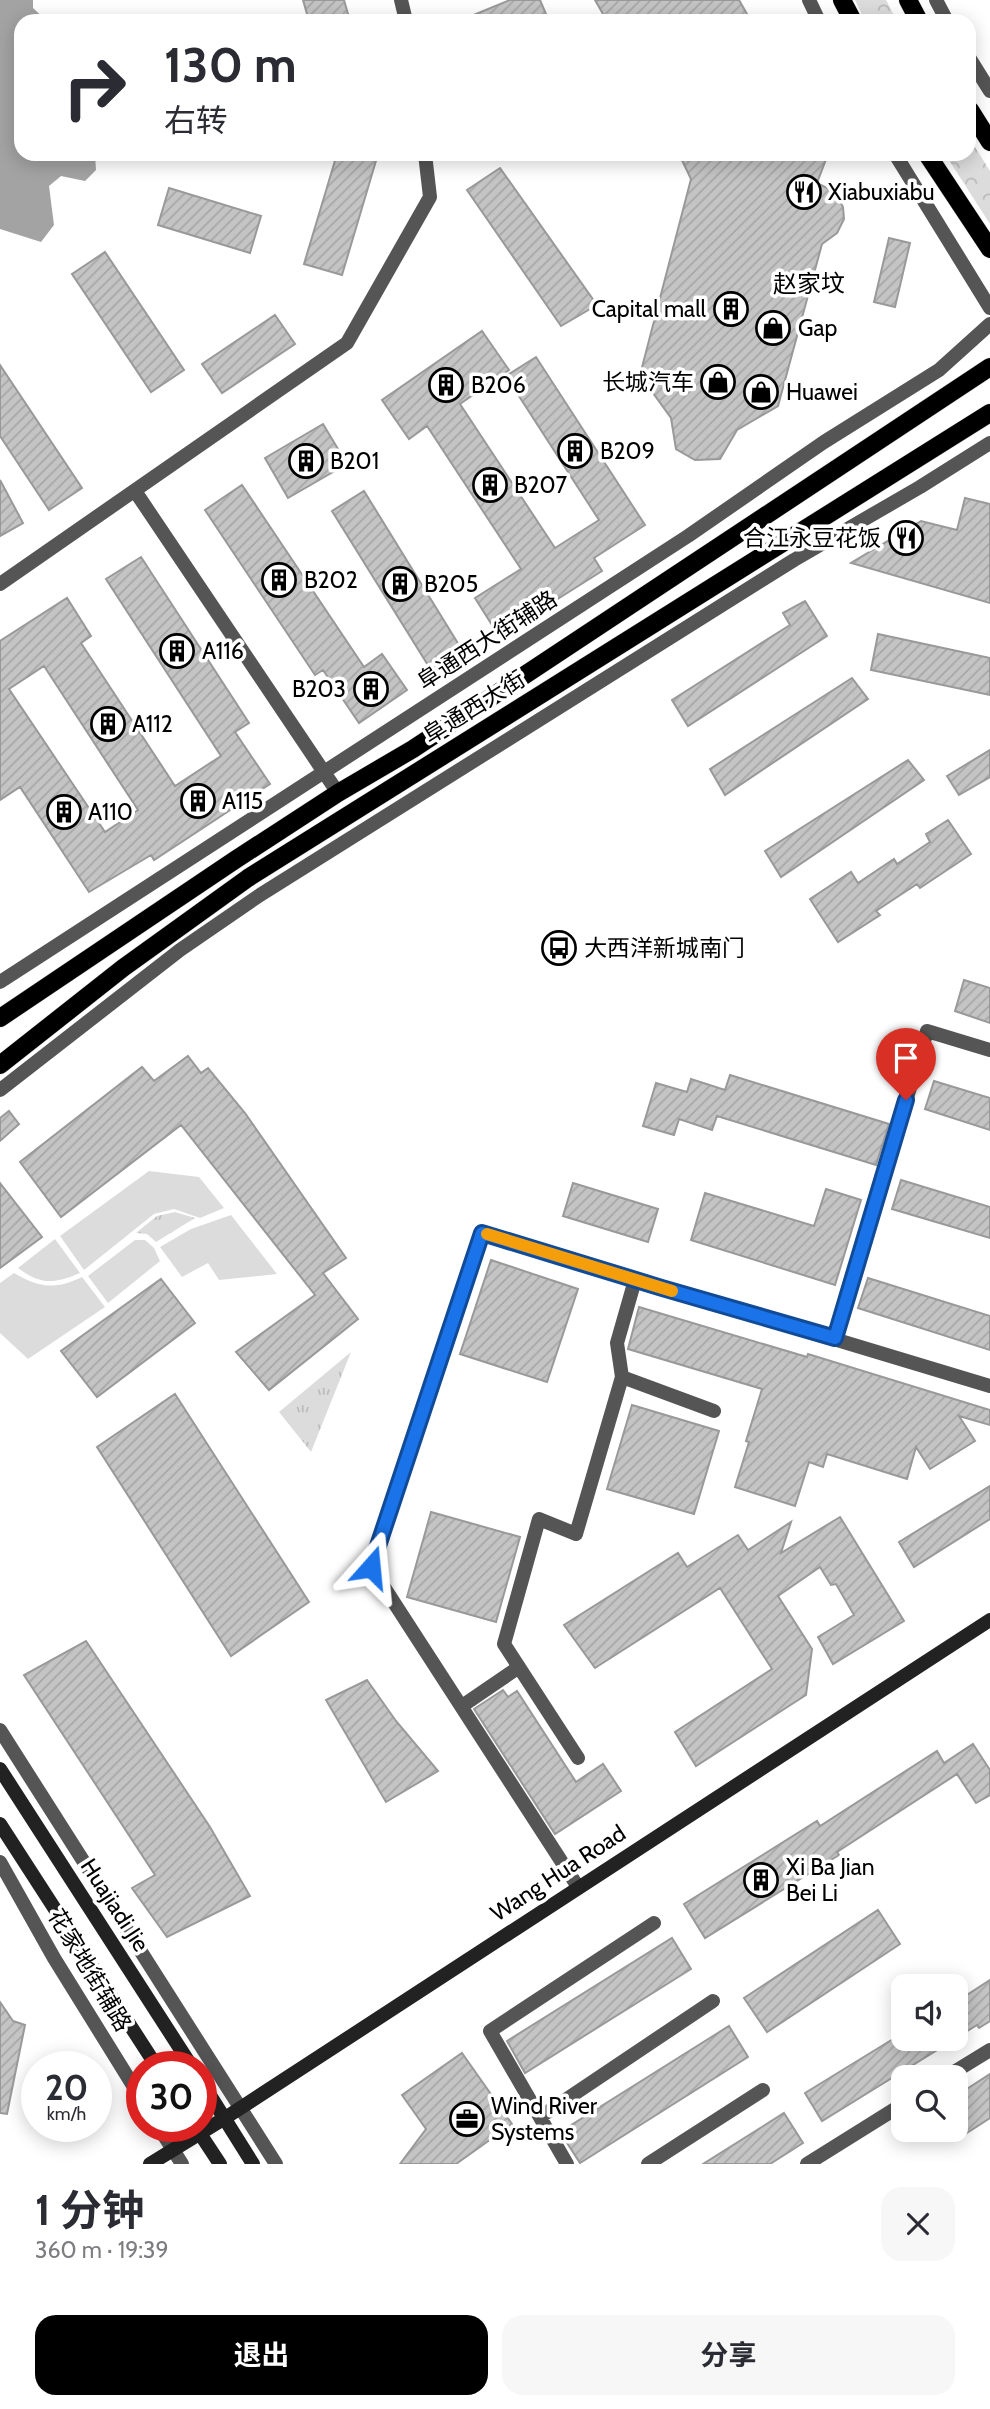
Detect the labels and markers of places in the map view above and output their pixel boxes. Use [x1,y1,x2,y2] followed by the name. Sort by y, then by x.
[785,173,823,211] restaurant icon: Xiabuxiabu
[828,178,935,206] place label: Xiabuxiabu
[712,290,750,328] building icon: Capital mall
[592,295,707,323] place label: Capital mall
[754,309,792,347] shop icon: Gap
[798,314,837,342] place label: Gap
[699,363,737,401] shop icon: 长城汽车
[427,366,465,404] building icon: B206
[602,368,694,396] place label: 长城汽车
[471,371,526,399] place label: B206
[742,373,780,411] shop icon: Huawei
[786,378,858,406] place label: Huawei
[556,432,594,470] building icon: B209
[600,437,655,465] place label: B209
[287,442,325,480] building icon: B201
[330,447,379,475] place label: B201
[471,466,509,504] building icon: B207
[514,471,567,499] place label: B207
[887,519,925,557] restaurant icon: 合江永豆花饭
[743,524,881,552] place label: 合江永豆花饭
[260,561,298,599] building icon: B202
[381,565,419,603] building icon: B205
[304,566,358,594] place label: B202
[424,570,478,598] place label: B205
[158,632,196,670] building icon: A116
[202,637,244,665] place label: A116
[352,670,390,708] building icon: B203
[292,675,346,703] place label: B203
[89,705,127,743] building icon: A112
[132,710,173,738] place label: A112
[179,782,217,820] building icon: A115
[222,787,263,815] place label: A115
[45,793,83,831] building icon: A110
[88,798,133,826] place label: A110
[540,929,578,967] bus stop icon: 大西洋新城南门
[584,934,745,962] place label: 大西洋新城南门
[876,1028,936,1100] pin
[786,1853,875,1907] place label: Xi Ba Jian Bei Li
[742,1861,780,1899] building icon: Xi Ba Jian Bei Li
[491,2092,598,2146] place label: Wind River Systems
[448,2100,486,2138] office icon: Wind River Systems

